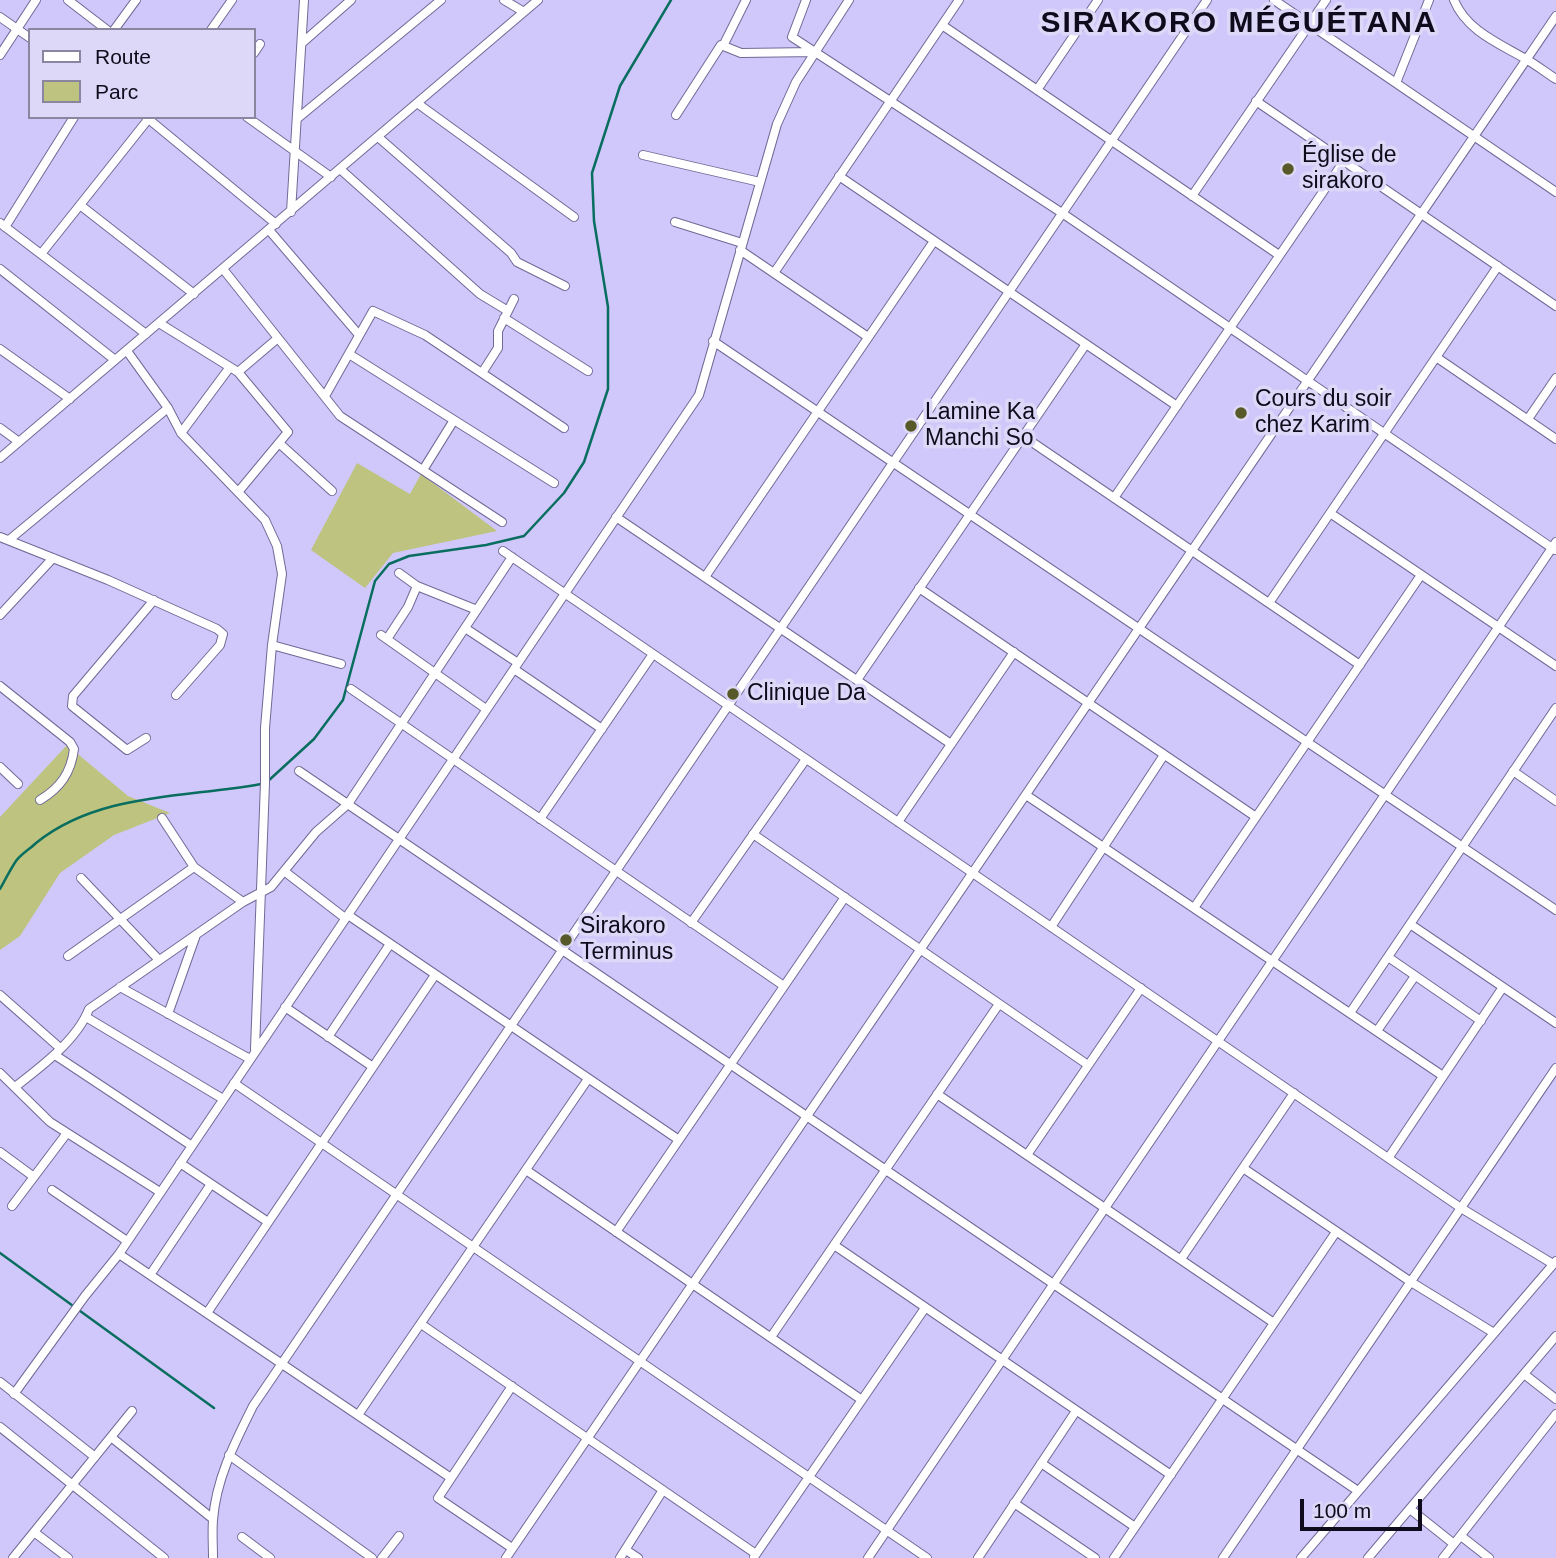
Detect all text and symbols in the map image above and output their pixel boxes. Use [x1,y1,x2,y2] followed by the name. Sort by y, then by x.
[1043,6,1435,42] district label: SIRAKORO MÉGUÉTANA
[28,28,256,119] legend
[95,45,151,68] text: Route
[95,80,138,103] text: Parc
[1302,142,1397,196] place label: Église de sirakoro
[1280,161,1296,177] marker: Église de sirakoro
[1255,386,1392,440] place label: Cours du soir chez Karim
[925,399,1035,453] place label: Lamine Ka Manchi So
[1233,405,1249,421] marker: Cours du soir chez Karim
[903,418,919,434] marker: Lamine Ka Manchi So
[747,680,866,708] place label: Clinique Da
[725,686,741,702] marker: Clinique Da
[580,913,673,967] place label: Sirakoro Terminus
[558,932,574,948] marker: Sirakoro Terminus
[1304,1484,1426,1528] scale bar
[1313,1499,1371,1522] text: 100 m

